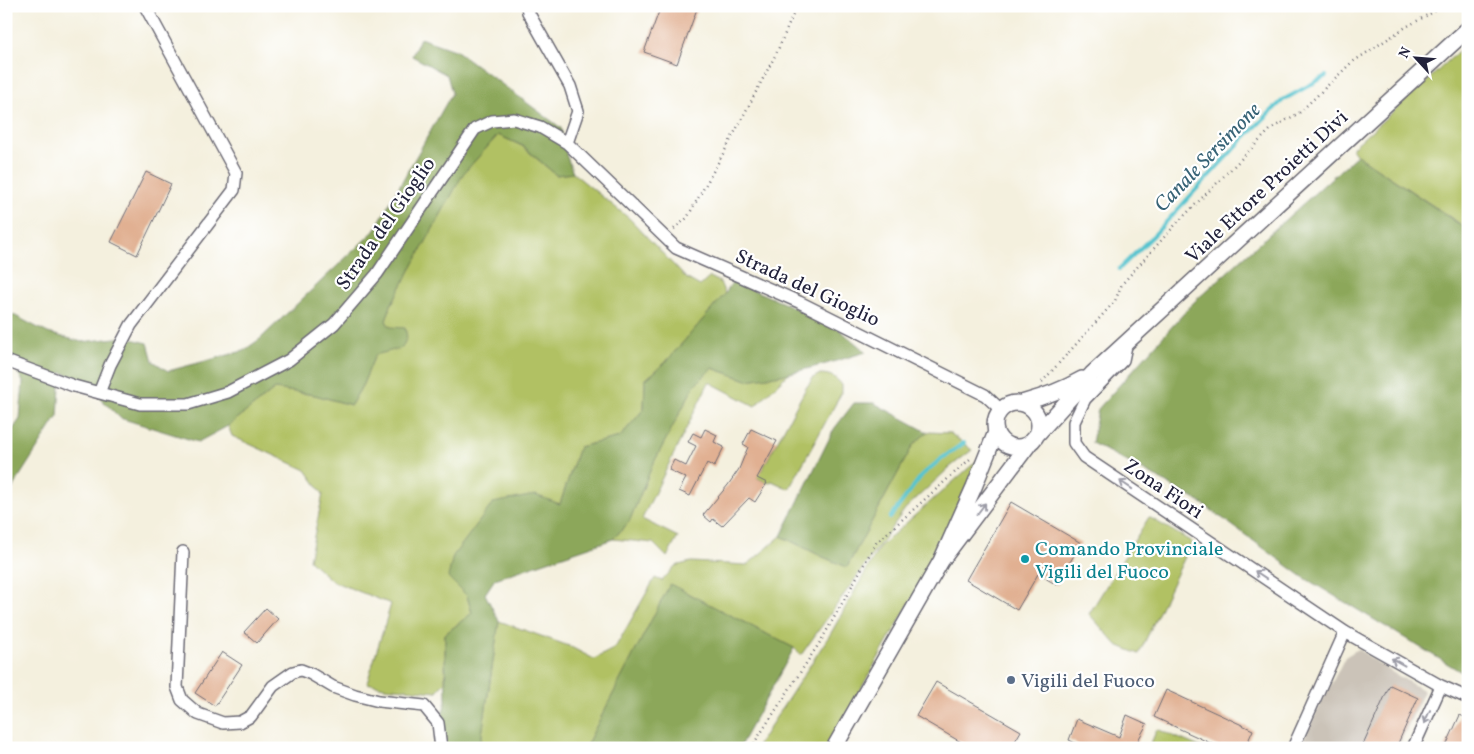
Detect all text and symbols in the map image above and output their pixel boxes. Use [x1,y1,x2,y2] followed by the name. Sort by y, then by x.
[1392,32,1442,82] north arrow
[1395,44,1416,62] text: N
[1148,97,1268,219] water label: Canale Sersimone
[1180,104,1355,271] street label: Viale Ettore Proietti Divi
[330,152,443,296] street label: Strada del Gioglio
[730,243,884,335] street label: Strada del Gioglio
[1117,453,1208,527] street label: Zona Fiori
[1119,480,1133,490] one-way arrow
[975,503,986,516] one-way arrow
[1035,536,1224,587] place label: Comando Provinciale Vigili del Fuoco
[1019,553,1031,565] marker: Comando Provinciale Vigili del Fuoco
[1254,570,1268,580] one-way arrow
[1392,656,1406,666] one-way arrow
[1021,668,1155,696] place label: Vigili del Fuoco
[1005,674,1017,686] marker: Vigili del Fuoco
[1421,709,1431,724] one-way arrow

